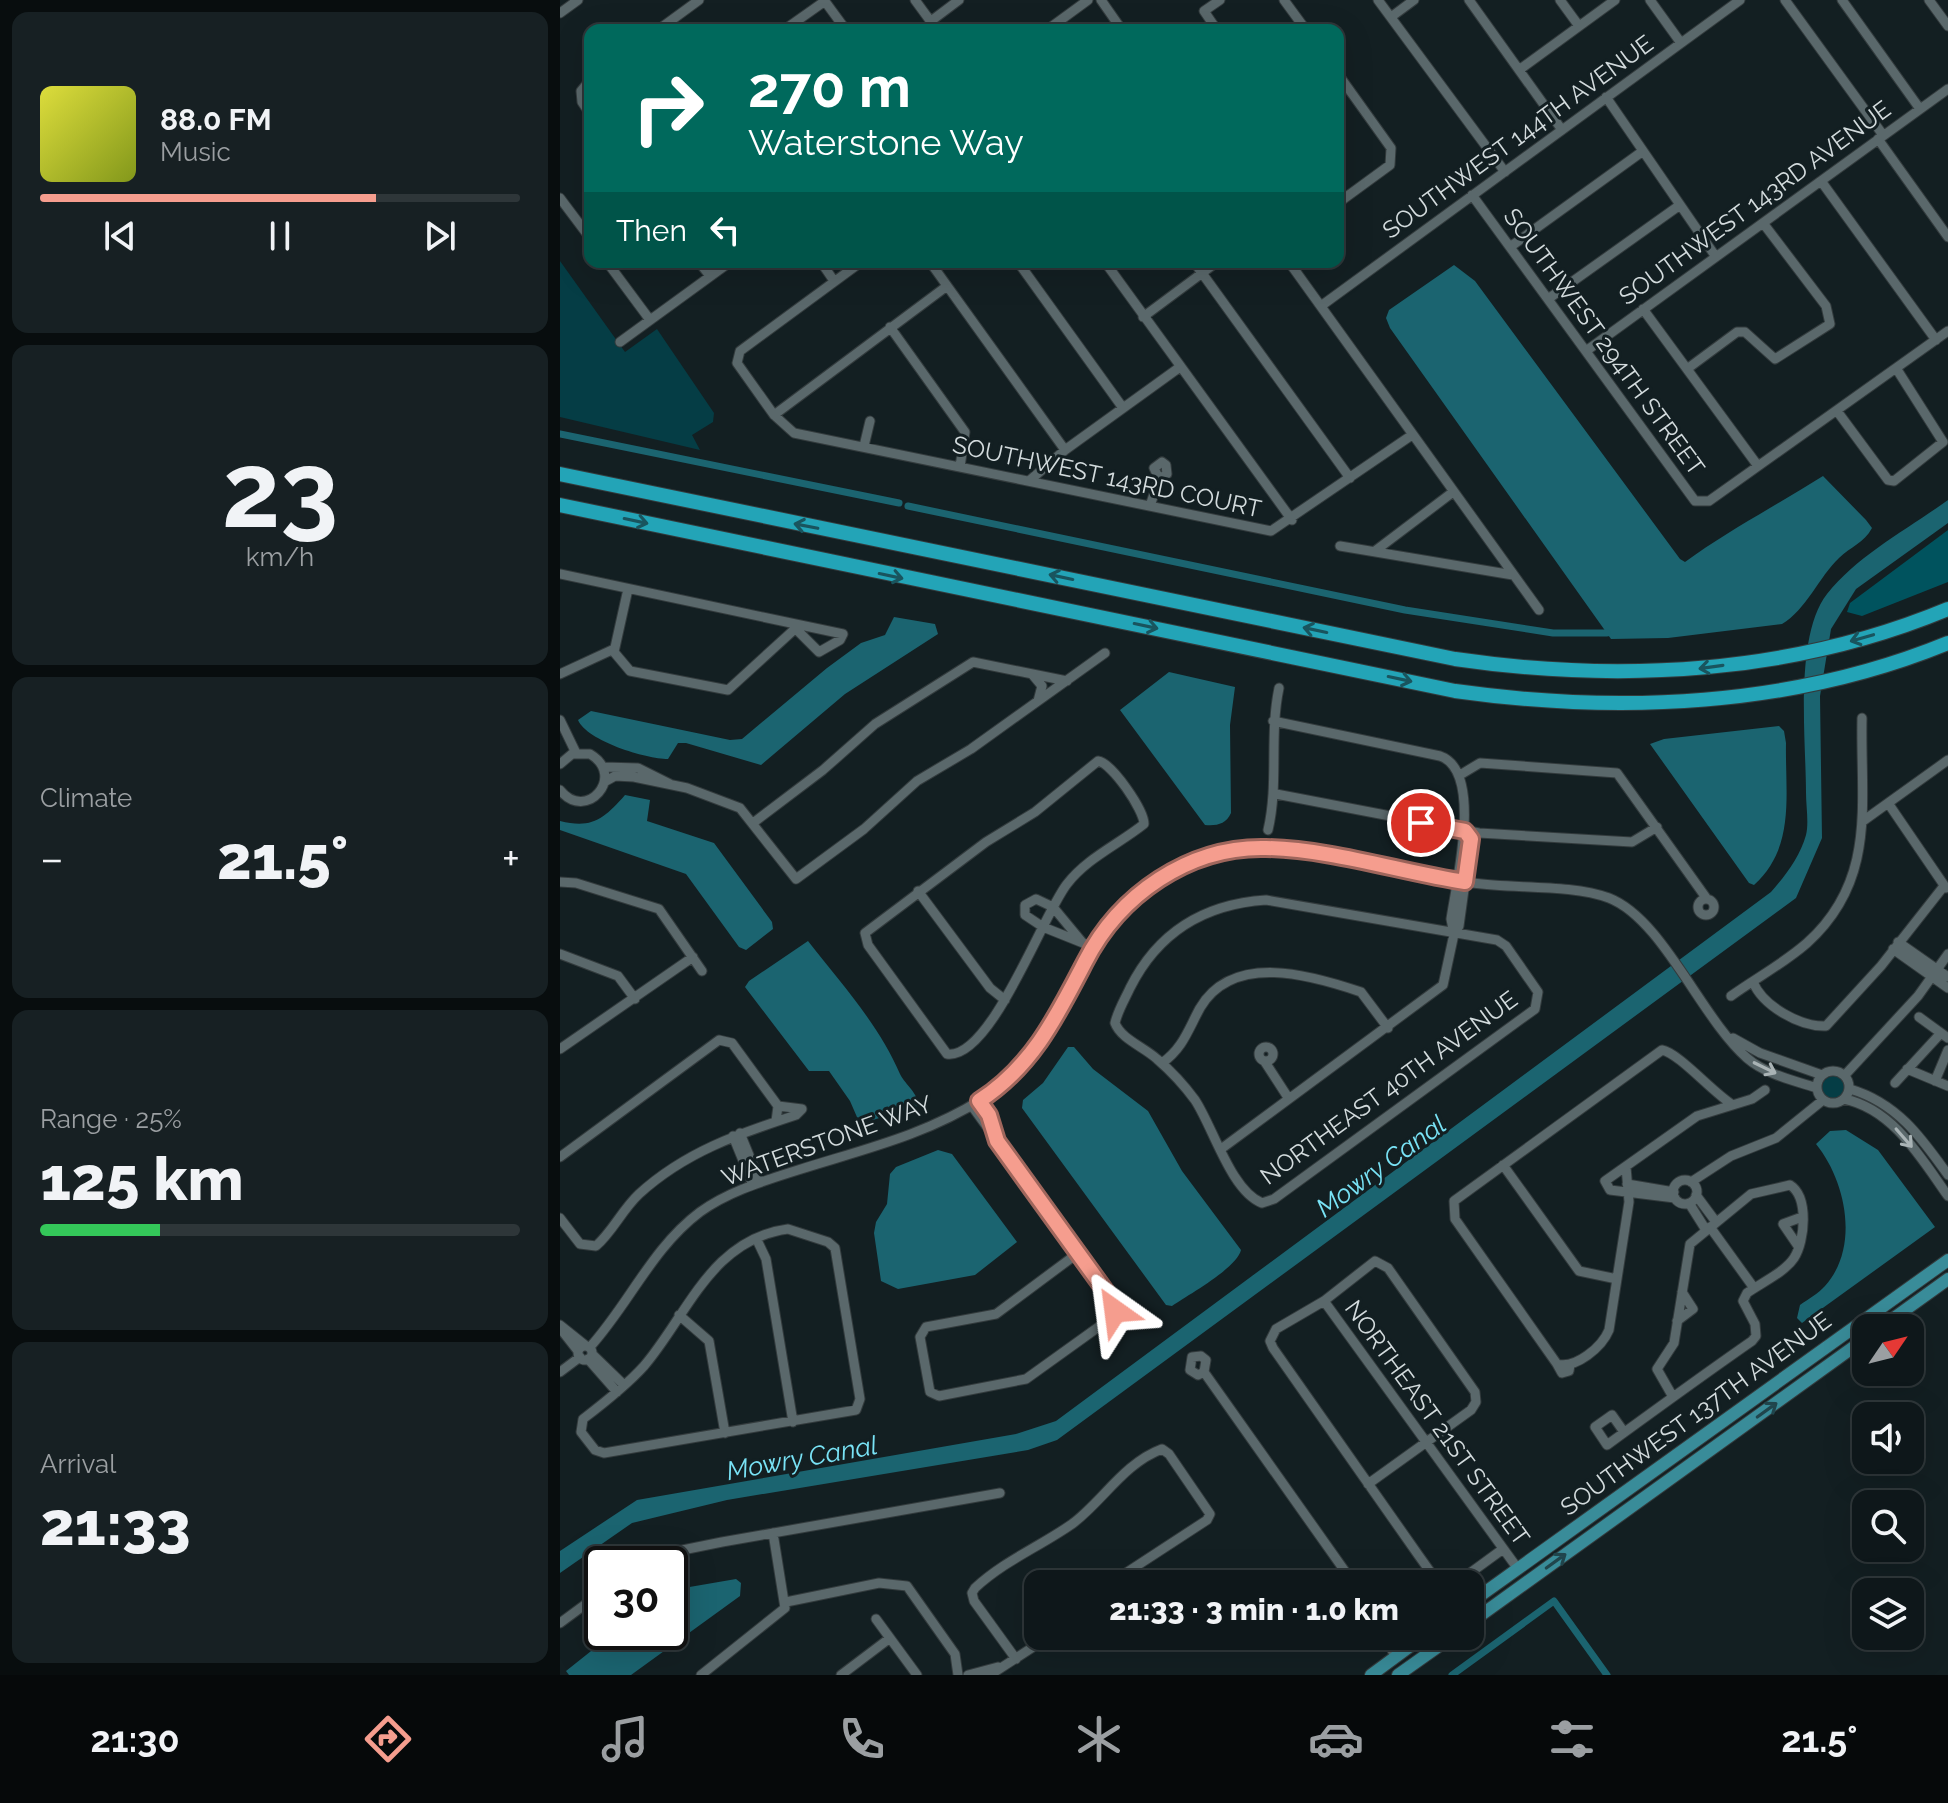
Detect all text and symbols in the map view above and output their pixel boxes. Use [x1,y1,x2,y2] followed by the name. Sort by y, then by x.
[1377,29,1659,245] street label: SOUTHWEST 144TH AVENUE
[748,54,911,120] text: 270 m
[616,56,720,160] icon: right
[1613,94,1896,311] street label: SOUTHWEST 143RD AVENUE
[160,102,272,137] text: 88.0 FM
[748,121,1024,163] text: Waterstone Way
[160,137,231,167] text: Music
[1498,203,1711,481] street label: SOUTHWEST 294TH STREET
[703,208,747,252] icon: left
[616,213,687,248] text: Then
[98,214,142,258] icon: previous
[258,214,302,258] icon: pause
[418,214,462,258] icon: next
[222,429,338,551] text: 23
[950,430,1265,524] street label: SOUTHWEST 143RD COURT
[623,514,649,529] one-way arrow
[794,517,819,532] one-way arrow
[246,542,314,572] text: km/h
[877,569,903,584] one-way arrow
[1049,569,1074,584] one-way arrow
[1132,619,1158,634] one-way arrow
[1303,622,1329,637] one-way arrow
[1850,631,1876,646] one-way arrow
[1698,659,1725,674] one-way arrow
[1387,672,1412,687] one-way arrow
[40,783,132,813] text: Climate
[1387,789,1455,857] pin
[1399,801,1443,845] icon: arrive
[217,823,348,893] text: 21.5°
[40,833,64,884] text: −
[502,833,520,884] text: +
[1255,985,1523,1191] street label: NORTHEAST 40TH AVENUE
[1753,1061,1777,1076] one-way arrow
[718,1089,936,1192] street label: WATERSTONE WAY
[40,1104,182,1134] text: Range · 25%
[1310,1109,1452,1223] water label: Mowry Canal
[1895,1127,1913,1148] one-way arrow
[40,1144,244,1214] text: 125 km
[1073,1269,1157,1353] position arrow
[1339,1295,1536,1551] street label: NORTHEAST 21ST STREET
[1555,1306,1837,1522] street label: SOUTHWEST 137TH AVENUE
[1852,1314,1924,1386] north arrow
[1852,1314,1924,1650] map controls
[1756,1401,1777,1418] one-way arrow
[1852,1402,1924,1474] button: sound
[724,1430,880,1486] water label: Mowry Canal
[40,1449,116,1479] text: Arrival
[40,1489,191,1559] text: 21:33
[1852,1490,1924,1562] button: search
[584,1546,688,1650] speed limit sign: 30
[1545,1553,1566,1570] one-way arrow
[1852,1578,1924,1650] button: layers
[1109,1592,1399,1627] text: 21:33 · 3 min · 1.0 km
[360,1711,416,1767] icon: directions
[597,1711,653,1767] icon: music
[834,1711,890,1767] icon: phone
[1071,1711,1127,1767] icon: climate
[1308,1711,1364,1767] icon: car
[1544,1711,1600,1767] icon: filters
[90,1718,180,1760] text: 21:30
[1781,1718,1858,1760] text: 21.5°

